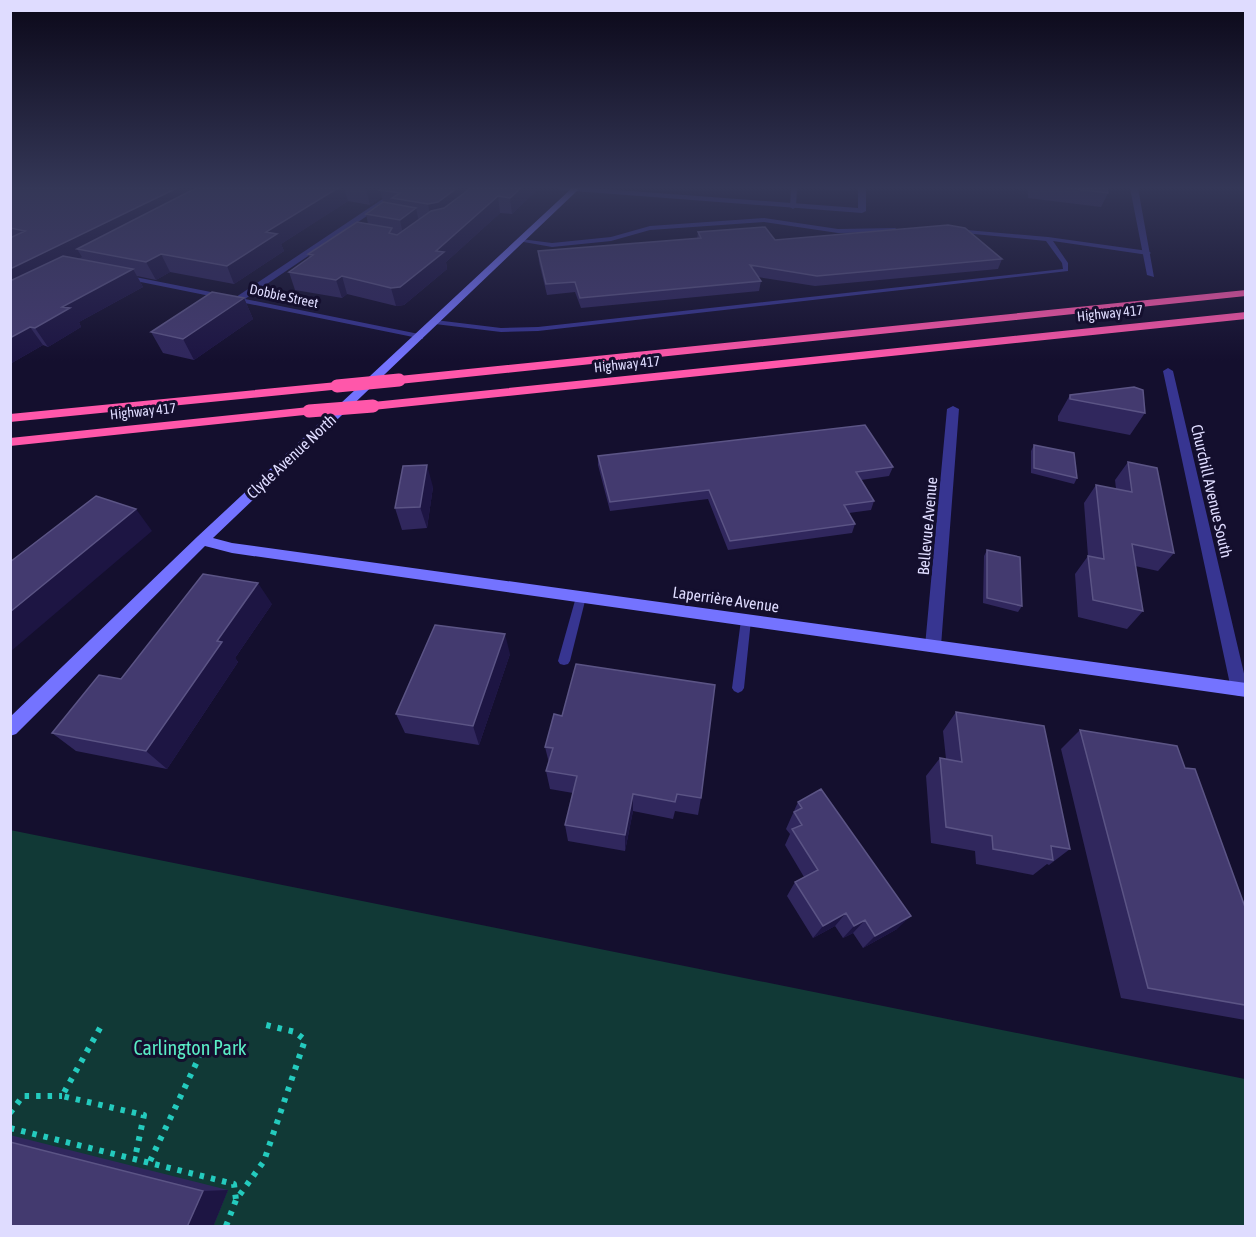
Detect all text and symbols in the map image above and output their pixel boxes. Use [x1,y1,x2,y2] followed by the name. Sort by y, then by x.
[248,281,320,311] street label: Dobbie Street
[1076,302,1144,324] street label: Highway 417
[593,353,661,375] street label: Highway 417
[109,400,177,422] street label: Highway 417
[243,410,340,503] street label: Clyde Avenue North
[1188,423,1236,559] street label: Churchill Avenue South
[914,476,940,576] street label: Bellevue Avenue
[671,583,780,616] street label: Laperrière Avenue
[133,1036,247,1059] park label: Carlington Park

